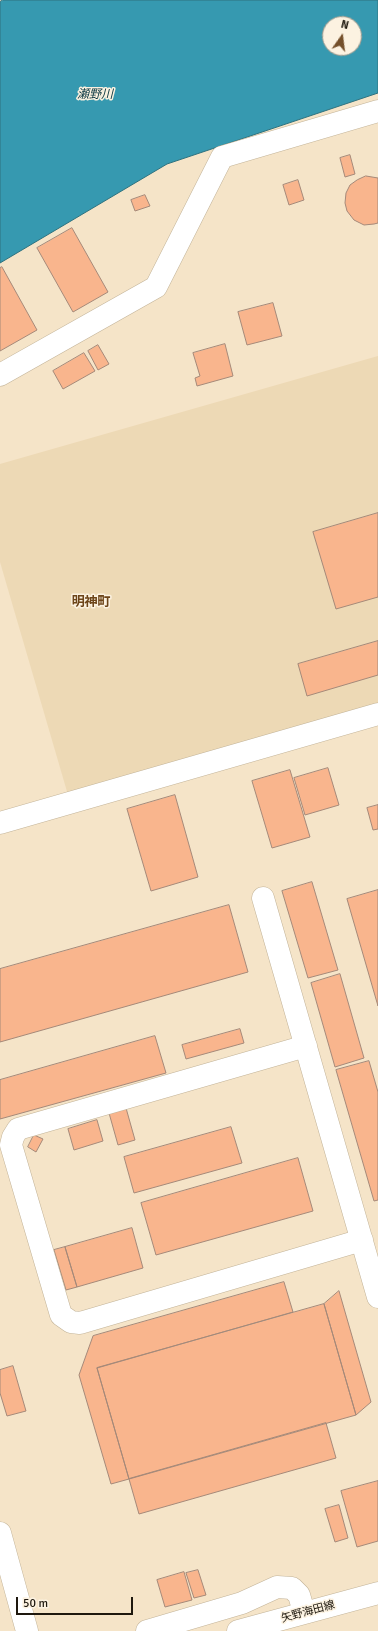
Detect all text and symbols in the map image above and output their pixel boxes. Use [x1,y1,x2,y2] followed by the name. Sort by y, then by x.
[322,16,362,56] north arrow
[339,18,350,32] text: N
[77,88,113,102] water label: 瀬野川
[72,595,110,611] district label: 明神町
[18,1589,135,1615] scale bar
[23,1596,48,1611] text: 50 m
[280,1599,336,1625] street label: 矢野海田線

